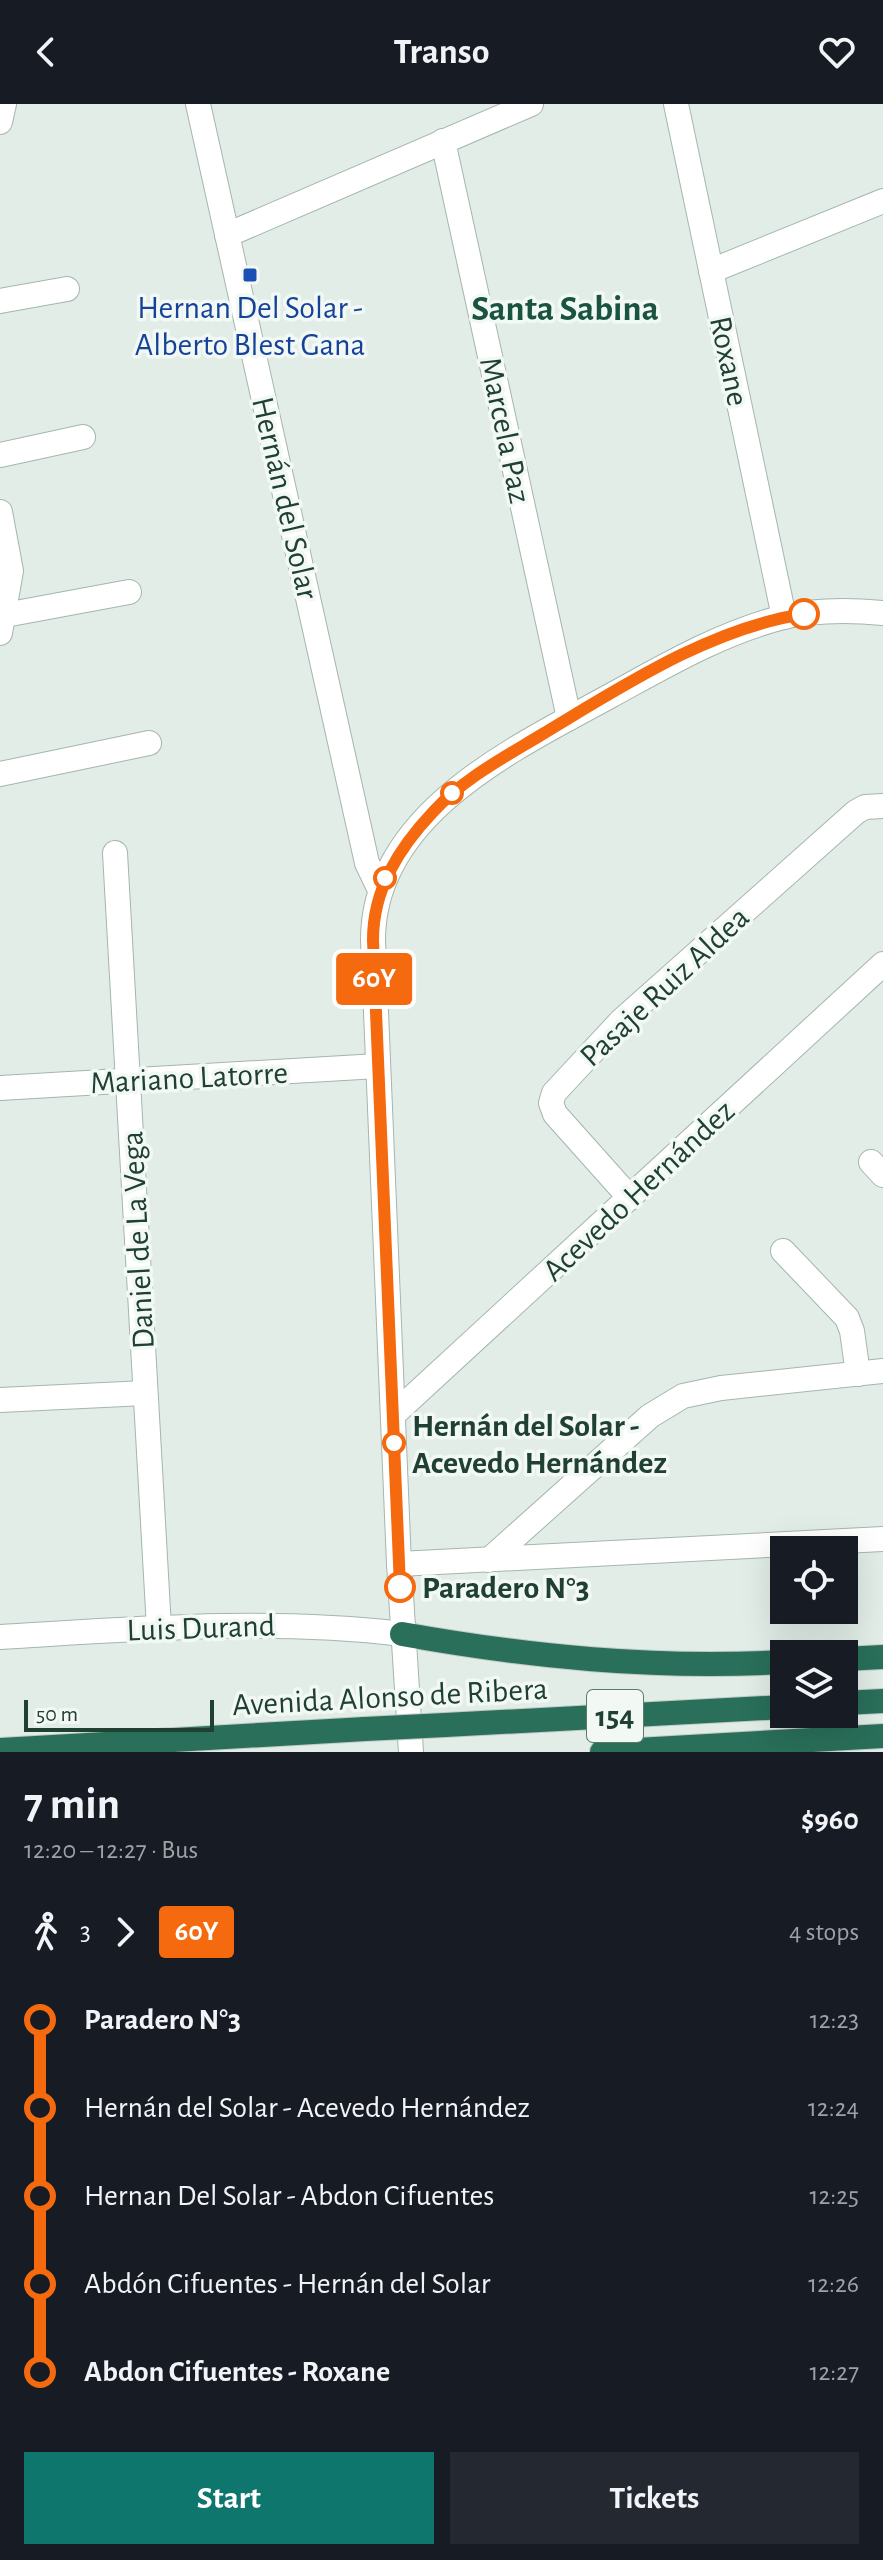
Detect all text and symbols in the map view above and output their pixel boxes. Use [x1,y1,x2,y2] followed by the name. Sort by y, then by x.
[24,30,68,74] icon: back
[815,30,859,74] icon: heart
[394,34,489,70] text: Transo
[241,266,259,284] marker: Hernan Del Solar - Alberto Blest Gana
[471,291,659,327] district label: Santa Sabina
[135,292,365,361] place label: Hernan Del Solar - Alberto Blest Gana
[704,313,754,409] street label: Roxane
[474,354,536,506] street label: Marcela Paz
[246,394,324,603] street label: Hernán del Solar
[789,599,819,629] unlabelled marker
[441,782,463,804] unlabelled marker
[374,867,396,889] unlabelled marker
[574,901,755,1073] street label: Pasaje Ruiz Aldea
[328,953,420,1005] line badge: 60Y
[352,965,396,993] text: 60Y
[89,1057,289,1099] street label: Mariano Latorre
[537,1094,741,1287] street label: Acevedo Hernández
[116,1130,160,1350] street label: Daniel de La Vega
[412,1410,667,1479] place label: Hernán del Solar - Acevedo Hernández
[383,1432,405,1454] marker: Hernán del Solar - Acevedo Hernández
[770,1536,858,1728] map controls
[770,1536,858,1624] button: locate
[385,1572,415,1602] marker: Paradero N°3
[422,1572,590,1604] place label: Paradero N°3
[126,1609,276,1647] street label: Luis Durand
[770,1640,858,1728] button: layers
[231,1673,549,1721] street label: Avenida Alonso de Ribera
[587,1690,643,1742] road number: 154
[24,1696,214,1732] scale bar
[36,1703,78,1725] text: 50 m
[24,1783,120,1827] text: 7 min
[801,1805,859,1835] text: $960
[24,1837,198,1863] text: 12:20 – 12:27 · Bus
[24,1910,68,1954] icon: walk
[103,1910,147,1954] icon: forward
[175,1918,218,1946] text: 60Y
[80,1919,91,1945] text: 3
[789,1919,859,1945] text: 4 stops
[84,2005,241,2035] text: Paradero N°3
[810,2007,859,2033] text: 12:23
[84,2093,530,2123] text: Hernán del Solar - Acevedo Hernández
[808,2095,859,2121] text: 12:24
[84,2181,494,2211] text: Hernan Del Solar - Abdon Cifuentes
[810,2183,859,2209] text: 12:25
[84,2269,490,2299] text: Abdón Cifuentes - Hernán del Solar
[808,2271,859,2297] text: 12:26
[84,2357,390,2387] text: Abdon Cifuentes - Roxane
[810,2359,859,2385] text: 12:27
[24,2452,434,2544] button: Start
[450,2452,859,2544] button: Tickets

